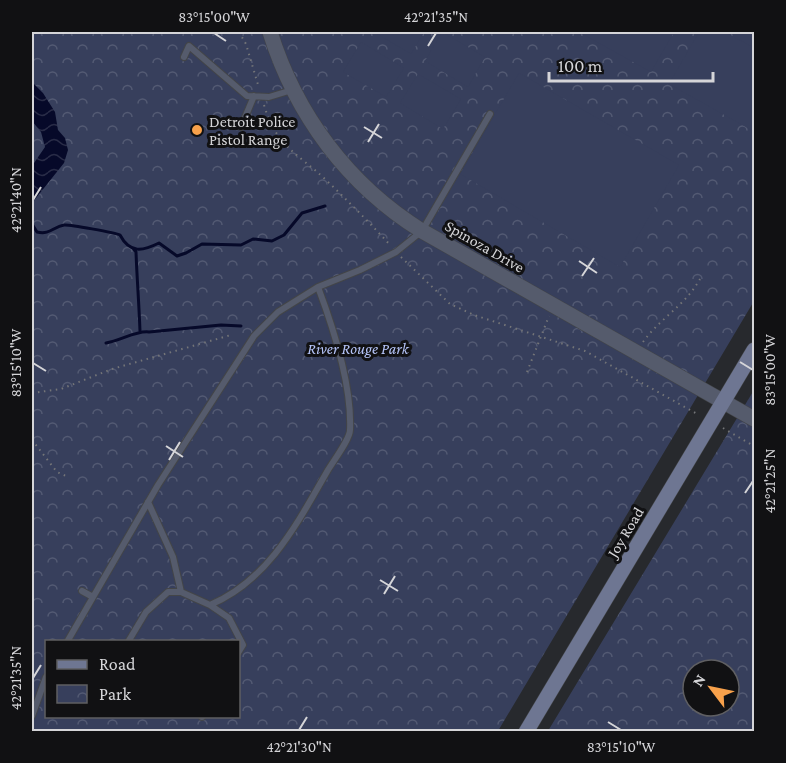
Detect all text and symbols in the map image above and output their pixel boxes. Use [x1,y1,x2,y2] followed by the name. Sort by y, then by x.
[178,9,250,25] text: 83°15'00"W
[404,9,468,25] text: 42°21'35"N
[549,45,712,83] scale bar
[558,56,603,76] text: 100 m
[209,113,295,149] place label: Detroit Police Pistol Range
[190,123,204,137] marker: Detroit Police Pistol Range
[8,167,24,233] text: 42°21'40"N
[442,217,527,277] street label: Spinoza Drive
[8,328,24,397] text: 83°15'10"W
[762,334,778,406] text: 83°15'00"W
[307,340,410,358] park label: River Rouge Park
[762,448,778,513] text: 42°21'25"N
[603,504,648,563] street label: Joy Road
[45,640,240,718] legend
[8,646,24,710] text: 42°21'35"N
[99,654,136,674] text: Road
[681,658,741,718] north arrow
[689,671,709,689] text: N
[99,684,131,704] text: Park
[266,739,332,755] text: 42°21'30"N
[587,739,656,755] text: 83°15'10"W

